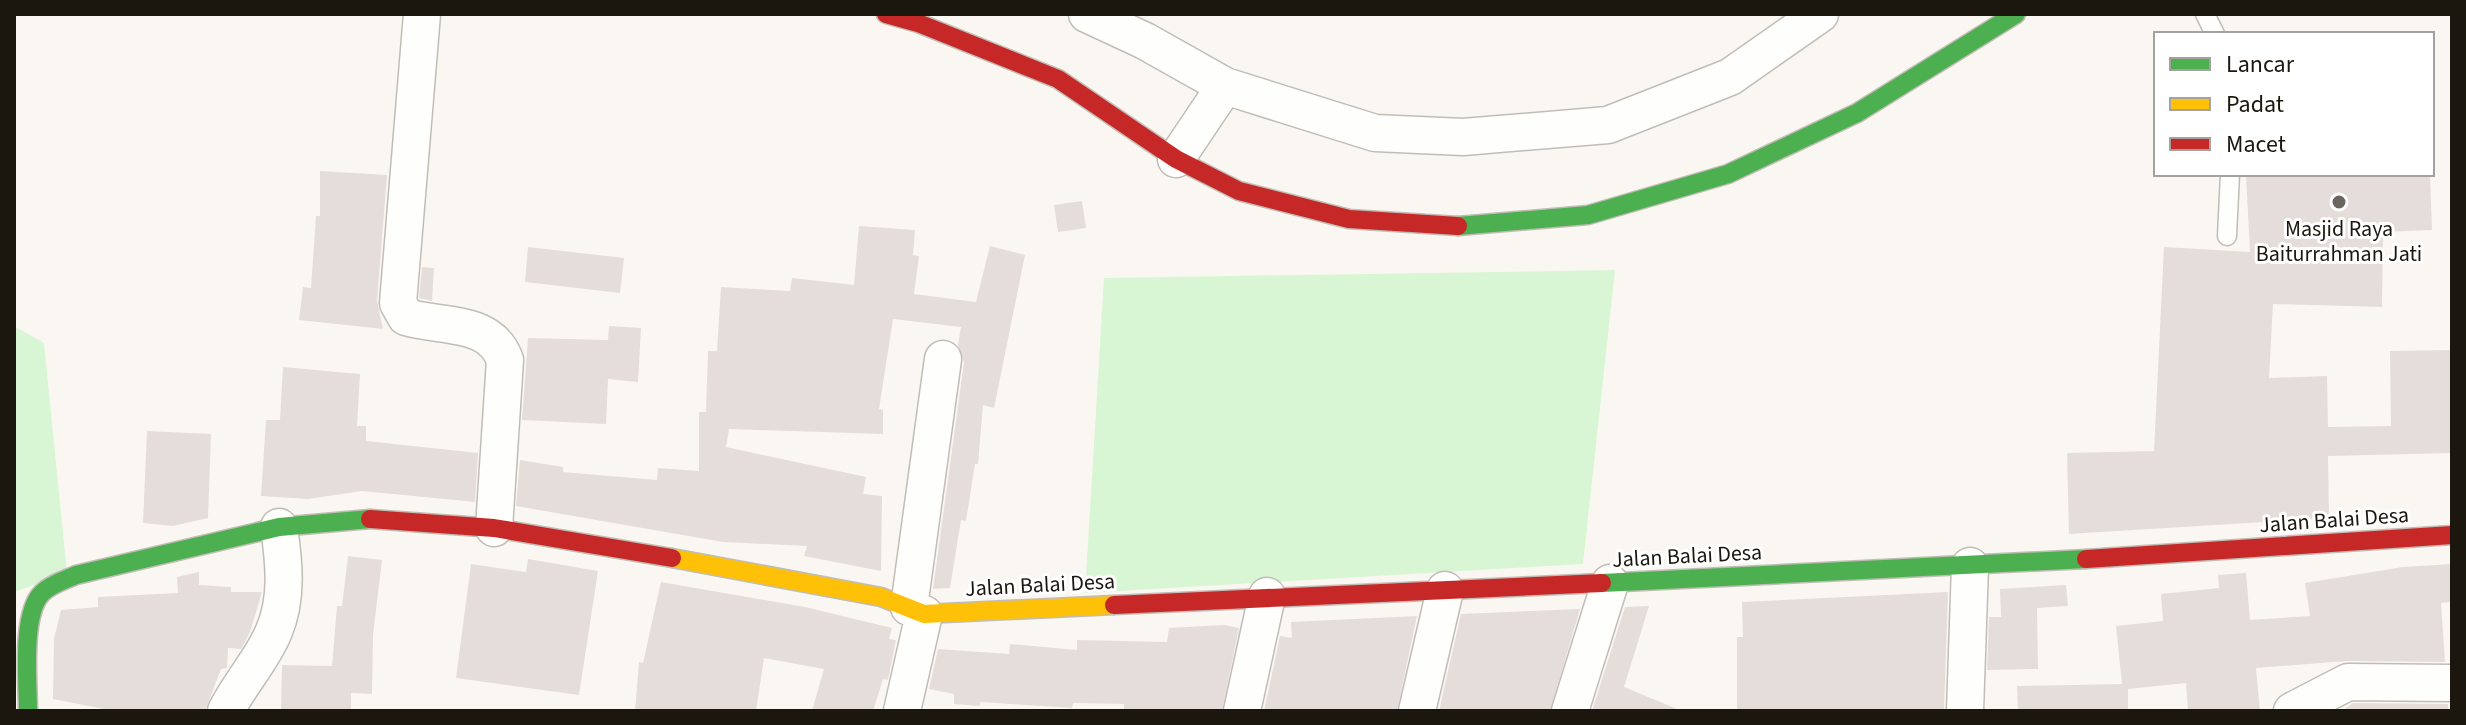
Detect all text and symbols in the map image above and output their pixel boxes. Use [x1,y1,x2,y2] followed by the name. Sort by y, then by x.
[2154,32,2434,176] legend
[2226,47,2295,82] text: Lancar
[2226,87,2284,122] text: Padat
[2226,127,2286,162] text: Macet
[2330,193,2348,211] marker: Masjid Raya Baiturrahman Jati
[2256,213,2422,270] place label: Masjid Raya Baiturrahman Jati
[2258,499,2410,541] street label: Jalan Balai Desa
[1611,536,1763,576] street label: Jalan Balai Desa
[964,565,1116,605] street label: Jalan Balai Desa

